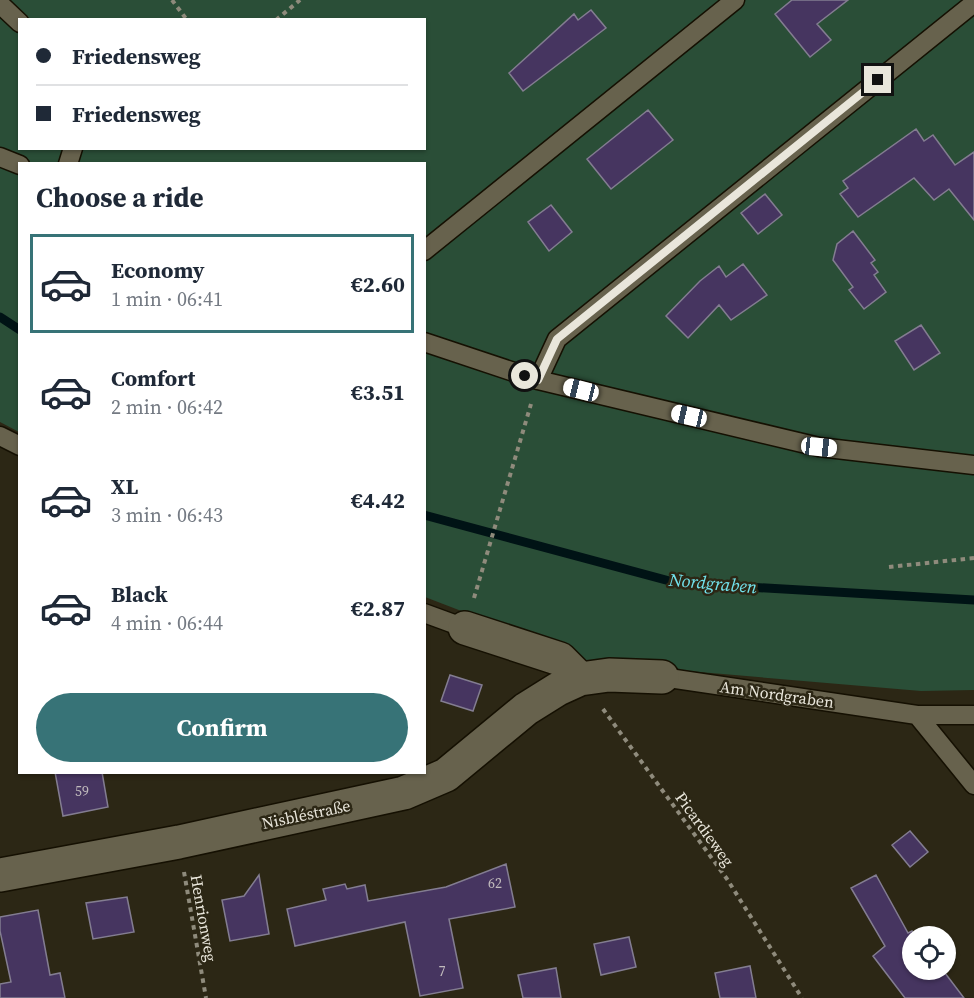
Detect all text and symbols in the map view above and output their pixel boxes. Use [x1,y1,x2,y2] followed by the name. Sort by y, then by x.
[72,41,201,71] text: Friedensweg
[864,66,891,93] route end
[72,99,201,129] text: Friedensweg
[36,179,204,216] text: Choose a ride
[111,255,205,285] text: Economy
[39,257,93,311] icon: car
[351,269,405,299] text: €2.60
[111,285,223,313] text: 1 min · 06:41
[511,362,538,389] route start
[111,363,195,393] text: Comfort
[39,365,93,419] icon: car
[351,377,405,407] text: €3.51
[561,377,601,403] car
[111,393,223,421] text: 2 min · 06:42
[669,403,709,429] car
[800,436,838,458] car
[111,471,138,501] text: XL
[39,473,93,527] icon: car
[351,485,405,515] text: €4.42
[111,501,223,529] text: 3 min · 06:43
[667,567,758,599] water label: Nordgraben
[111,579,168,609] text: Black
[39,581,93,635] icon: car
[351,593,405,623] text: €2.87
[111,609,223,637] text: 4 min · 06:44
[719,675,836,713] street label: Am Nordgraben
[36,693,408,762] button: Confirm
[75,781,89,801] house number: 59
[671,787,739,871] street label: Picardieweg
[260,794,352,834] street label: Nisbléstraße
[186,873,222,963] street label: Henrionweg
[488,873,502,893] house number: 62
[902,926,956,980] map controls
[902,926,956,980] button: locate
[439,961,446,981] house number: 7

